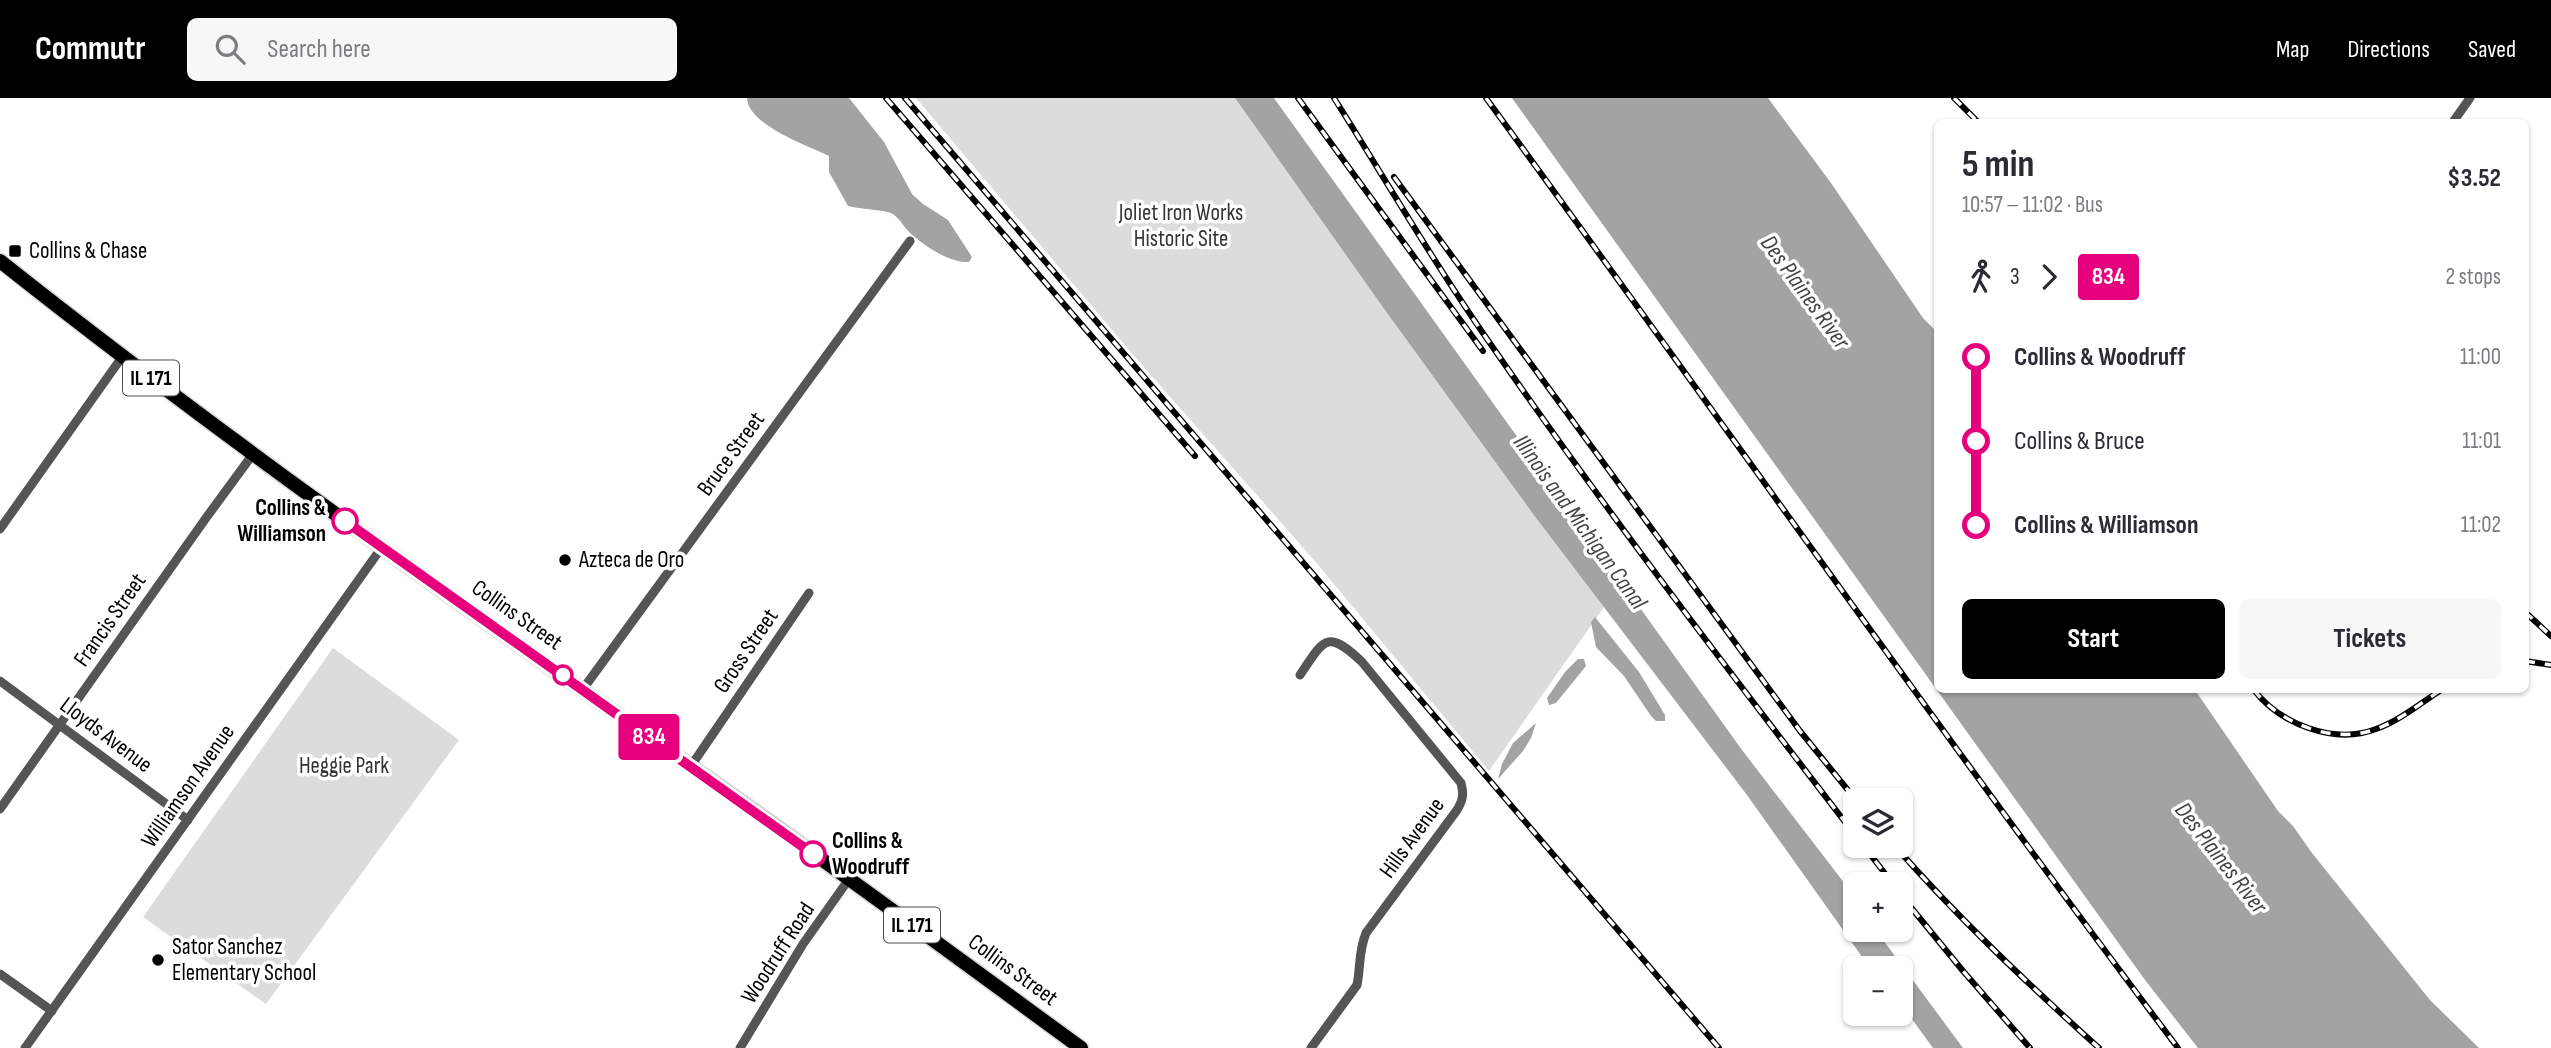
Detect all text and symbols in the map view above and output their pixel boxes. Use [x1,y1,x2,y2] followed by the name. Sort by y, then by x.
[187,18,677,81] search box
[35,29,145,69] text: Commutr
[211,30,249,68] icon: search
[267,34,371,65] text: Search here
[2276,35,2309,64] text: Map
[2347,35,2430,64] text: Directions
[2468,35,2516,64] text: Saved
[1962,142,2034,187] text: 5 min
[2447,163,2501,194] text: $3.52
[1962,191,2103,219] text: 10:57 – 11:02 · Bus
[1118,199,1243,253] park label: Joliet Iron Works Historic Site
[1754,230,1857,355] water label: Des Plaines River
[29,237,147,265] place label: Collins & Chase
[7,243,23,259] marker: Collins & Chase
[1962,258,2000,296] icon: walk
[2030,258,2068,296] icon: forward
[2092,262,2125,291] text: 834
[2010,263,2020,291] text: 3
[2445,263,2501,291] text: 2 stops
[2014,342,2185,373] text: Collins & Woodruff
[2460,343,2501,371] text: 11:00
[123,360,179,396] road number: IL 171
[691,407,771,501] street label: Bruce Street
[2014,426,2145,457] text: Collins & Bruce
[2462,427,2501,455] text: 11:01
[1507,429,1653,615] water label: Illinois and Michigan Canal
[237,494,327,548] place label: Collins & Williamson
[332,508,358,534] marker: Collins & Williamson
[2014,510,2199,541] text: Collins & Williamson
[2461,511,2501,539] text: 11:02
[578,546,684,574] place label: Azteca de Oro
[557,552,573,568] marker: Azteca de Oro
[68,568,152,672] street label: Francis Street
[466,574,568,656] street label: Collins Street
[1962,599,2225,679] button: Start
[2239,599,2501,679] button: Tickets
[708,603,784,699] street label: Gross Street
[553,665,573,685] unlabelled marker
[54,691,158,779] street label: Lloyds Avenue
[609,714,689,760] line badge: 834
[135,719,241,853] street label: Williamson Avenue
[632,722,666,751] text: 834
[299,752,389,780] park label: Heggie Park
[1843,788,1913,1026] map controls
[1843,788,1913,858] button: layers
[1373,792,1451,884] street label: Hills Avenue
[2169,797,2274,920] water label: Des Plaines River
[832,827,910,881] place label: Collins & Woodruff
[800,841,826,867] marker: Collins & Woodruff
[1843,872,1913,942] button: +
[735,897,821,1009] street label: Woodruff Road
[884,908,940,942] road number: IL 171
[963,928,1063,1012] street label: Collins Street
[172,933,316,987] place label: Sator Sanchez Elementary School
[150,952,166,968] marker: Sator Sanchez Elementary School
[1843,956,1913,1026] button: −

